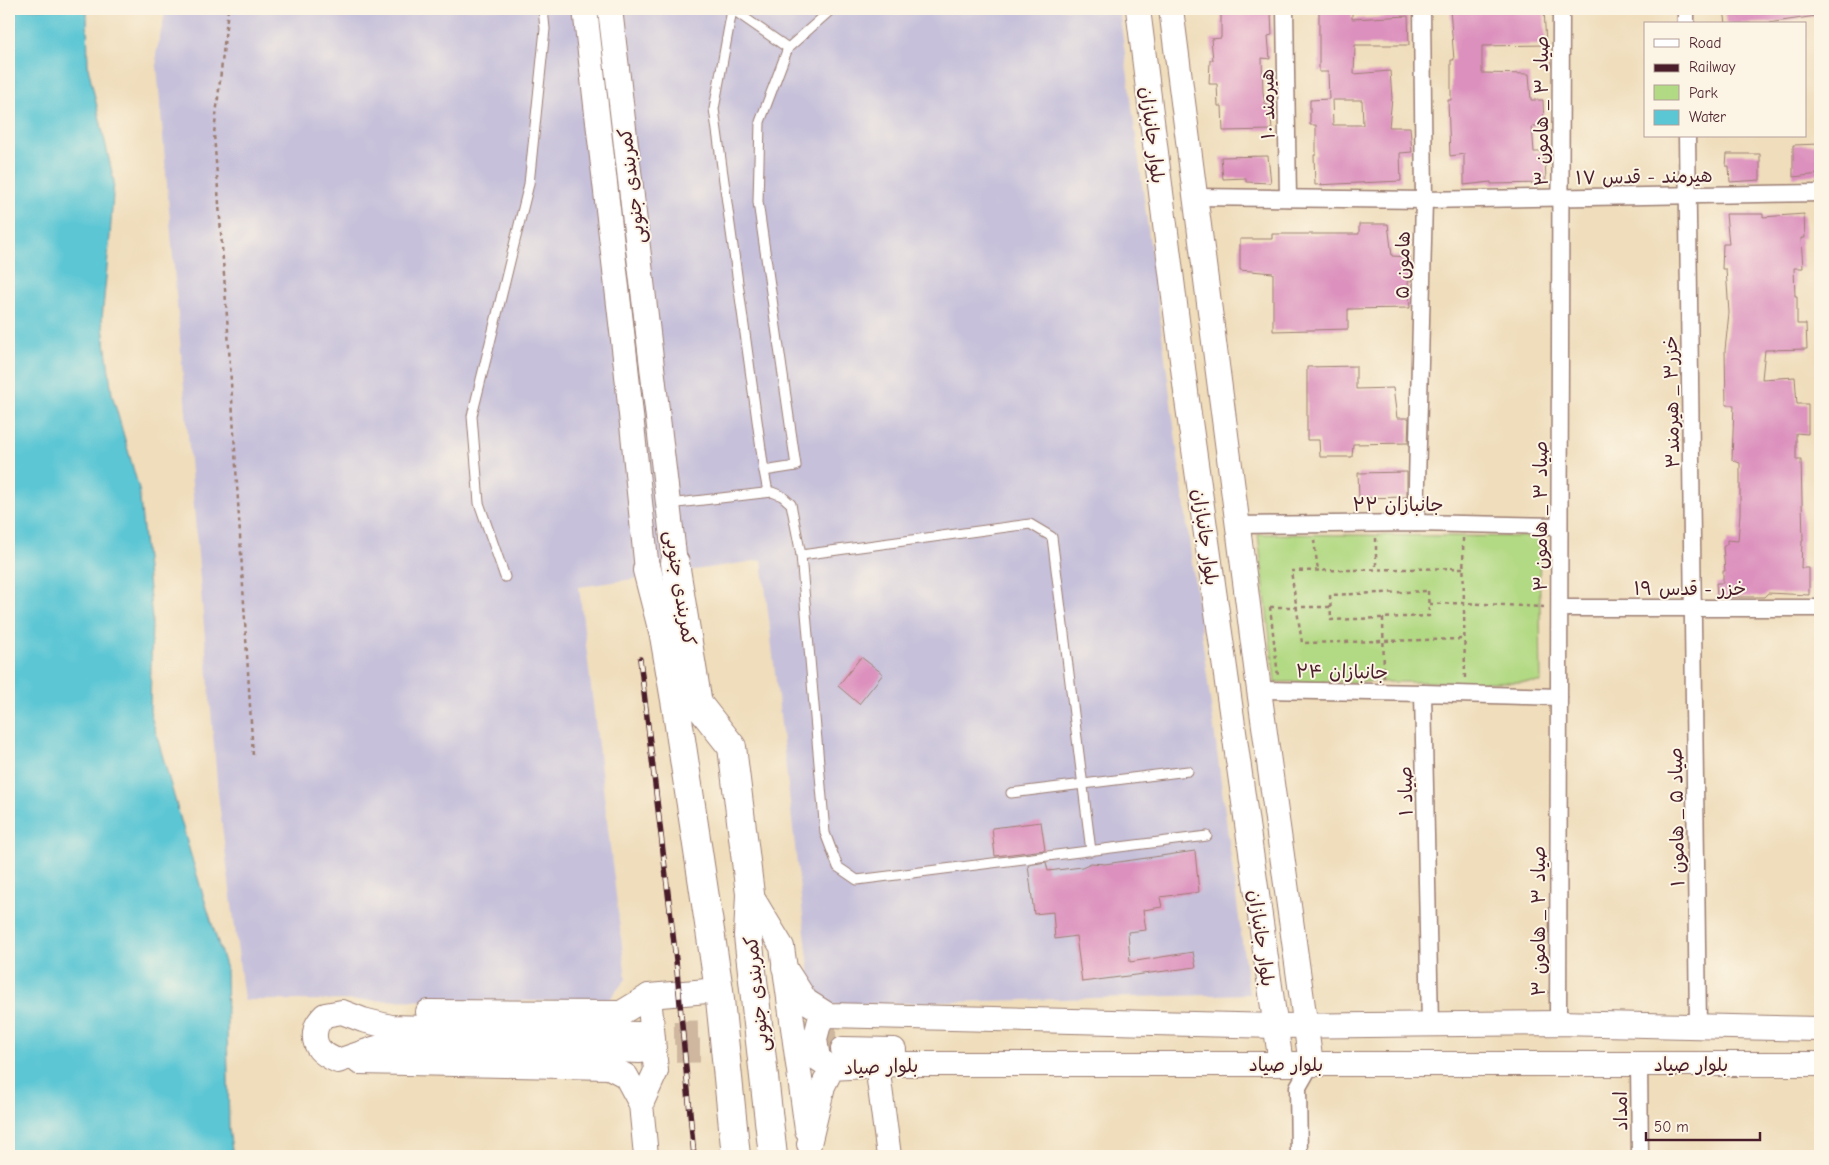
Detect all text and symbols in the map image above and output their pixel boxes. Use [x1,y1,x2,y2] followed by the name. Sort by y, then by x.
[1644,22,1806,138] legend
[1689,34,1721,52] text: Road
[1531,36,1553,186] street label: صیاد ۳ _ هامون ۳
[1689,58,1736,76] text: Railway
[1256,68,1280,140] street label: هیرمند ۱۰
[1689,84,1718,102] text: Park
[1135,85,1169,185] street label: بلوار جانبازان
[1689,108,1726,126] text: Water
[614,127,651,245] street label: کمربندی جنوبی
[1575,165,1713,189] street label: هیرمند - قدس ۱۷
[1391,231,1415,299] street label: هامون ۵
[1660,335,1684,469] street label: خزر۳ _ هیرمند۳
[1530,441,1552,591] street label: صیاد ۳ _ هامون ۳
[1187,487,1223,587] street label: بلوار جانبازان
[1352,494,1444,516] street label: جانبازان ۲۲
[659,529,700,648] street label: کمربندی جنوبی
[1634,578,1746,600] street label: خزر - قدس ۱۹
[1296,660,1388,684] street label: جانبازان ۲۴
[1665,747,1689,887] street label: صیاد ۵ _ هامون ۱
[1395,766,1417,816] street label: صیاد ۱
[1528,846,1550,996] street label: صیاد ۳ _ هامون ۳
[1243,888,1279,988] street label: بلوار جانبازان
[740,935,775,1053] street label: کمربندی جنوبی
[1249,1054,1323,1076] street label: بلوار صیاد
[1654,1054,1728,1076] street label: بلوار صیاد
[843,1055,919,1079] street label: بلوار صیاد
[1610,1091,1632,1131] street label: امداد
[1646,1110,1760,1142] scale bar
[1654,1118,1689,1136] text: 50 m

